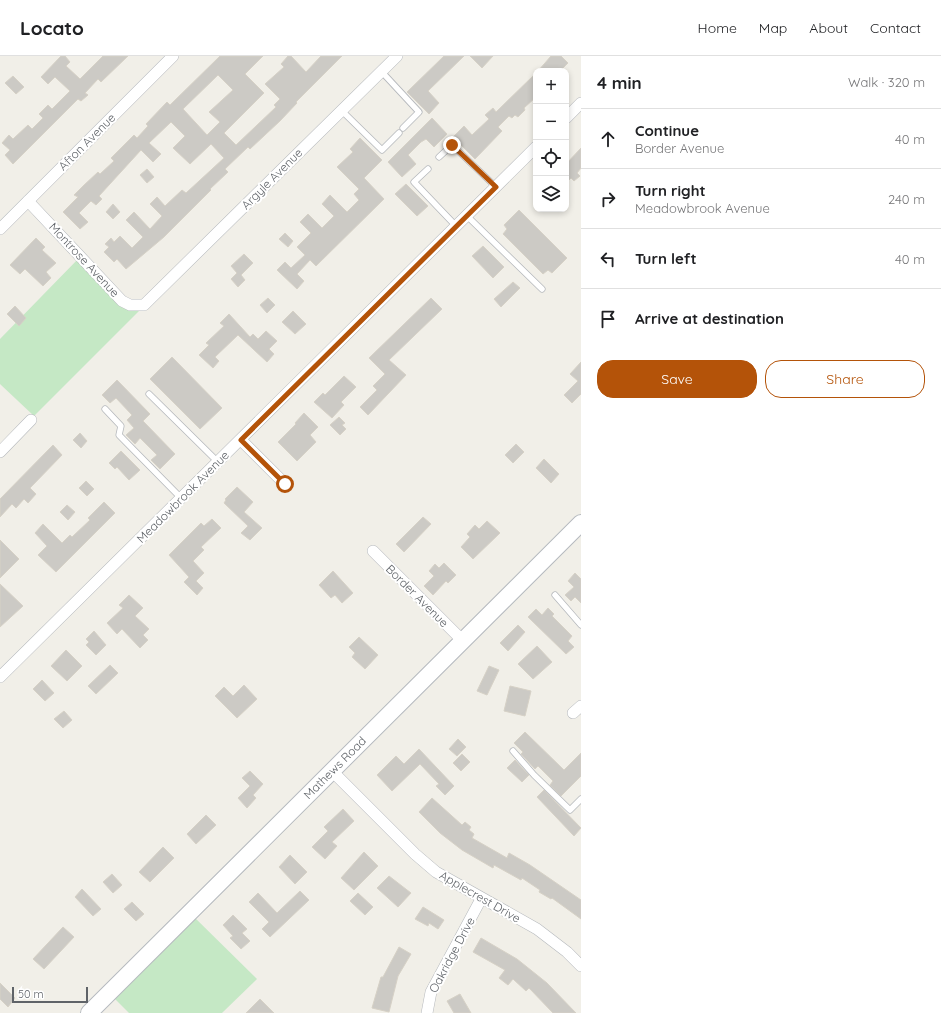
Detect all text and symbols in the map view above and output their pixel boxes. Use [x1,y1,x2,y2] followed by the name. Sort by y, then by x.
[20,16,84,40] text: Locato
[698,19,737,37] text: Home
[759,19,787,37] text: Map
[809,19,848,37] text: About
[870,19,921,37] text: Contact
[533,68,569,212] map controls
[533,68,569,104] button: +
[597,72,642,93] text: 4 min
[848,74,925,90] text: Walk · 320 m
[533,104,569,140] button: −
[55,110,118,173] street label: Afton Avenue
[635,121,699,140] text: Continue
[597,128,619,150] icon: ahead
[895,131,925,147] text: 40 m
[443,136,461,154] route end
[533,140,569,176] button: locate
[635,140,724,156] text: Border Avenue
[238,145,305,212] street label: Argyle Avenue
[533,176,569,212] button: layers
[635,181,706,200] text: Turn right
[597,188,619,210] icon: right
[888,191,925,207] text: 240 m
[635,200,770,216] text: Meadowbrook Avenue
[46,219,123,300] street label: Montrose Avenue
[597,248,619,270] icon: left
[635,249,697,268] text: Turn left
[895,251,925,267] text: 40 m
[597,308,619,330] icon: arrive
[635,309,784,328] text: Arrive at destination
[597,360,757,398] button: Save
[765,360,925,398] button: Share
[133,447,232,546] street label: Meadowbrook Avenue
[276,475,294,493] route start
[383,561,452,630] street label: Border Avenue
[300,733,369,802] street label: Mathews Road
[437,867,524,926] street label: Applecrest Drive
[425,914,478,995] street label: Oakridge Drive
[12,985,88,1004] scale bar
[18,987,44,1001] text: 50 m

